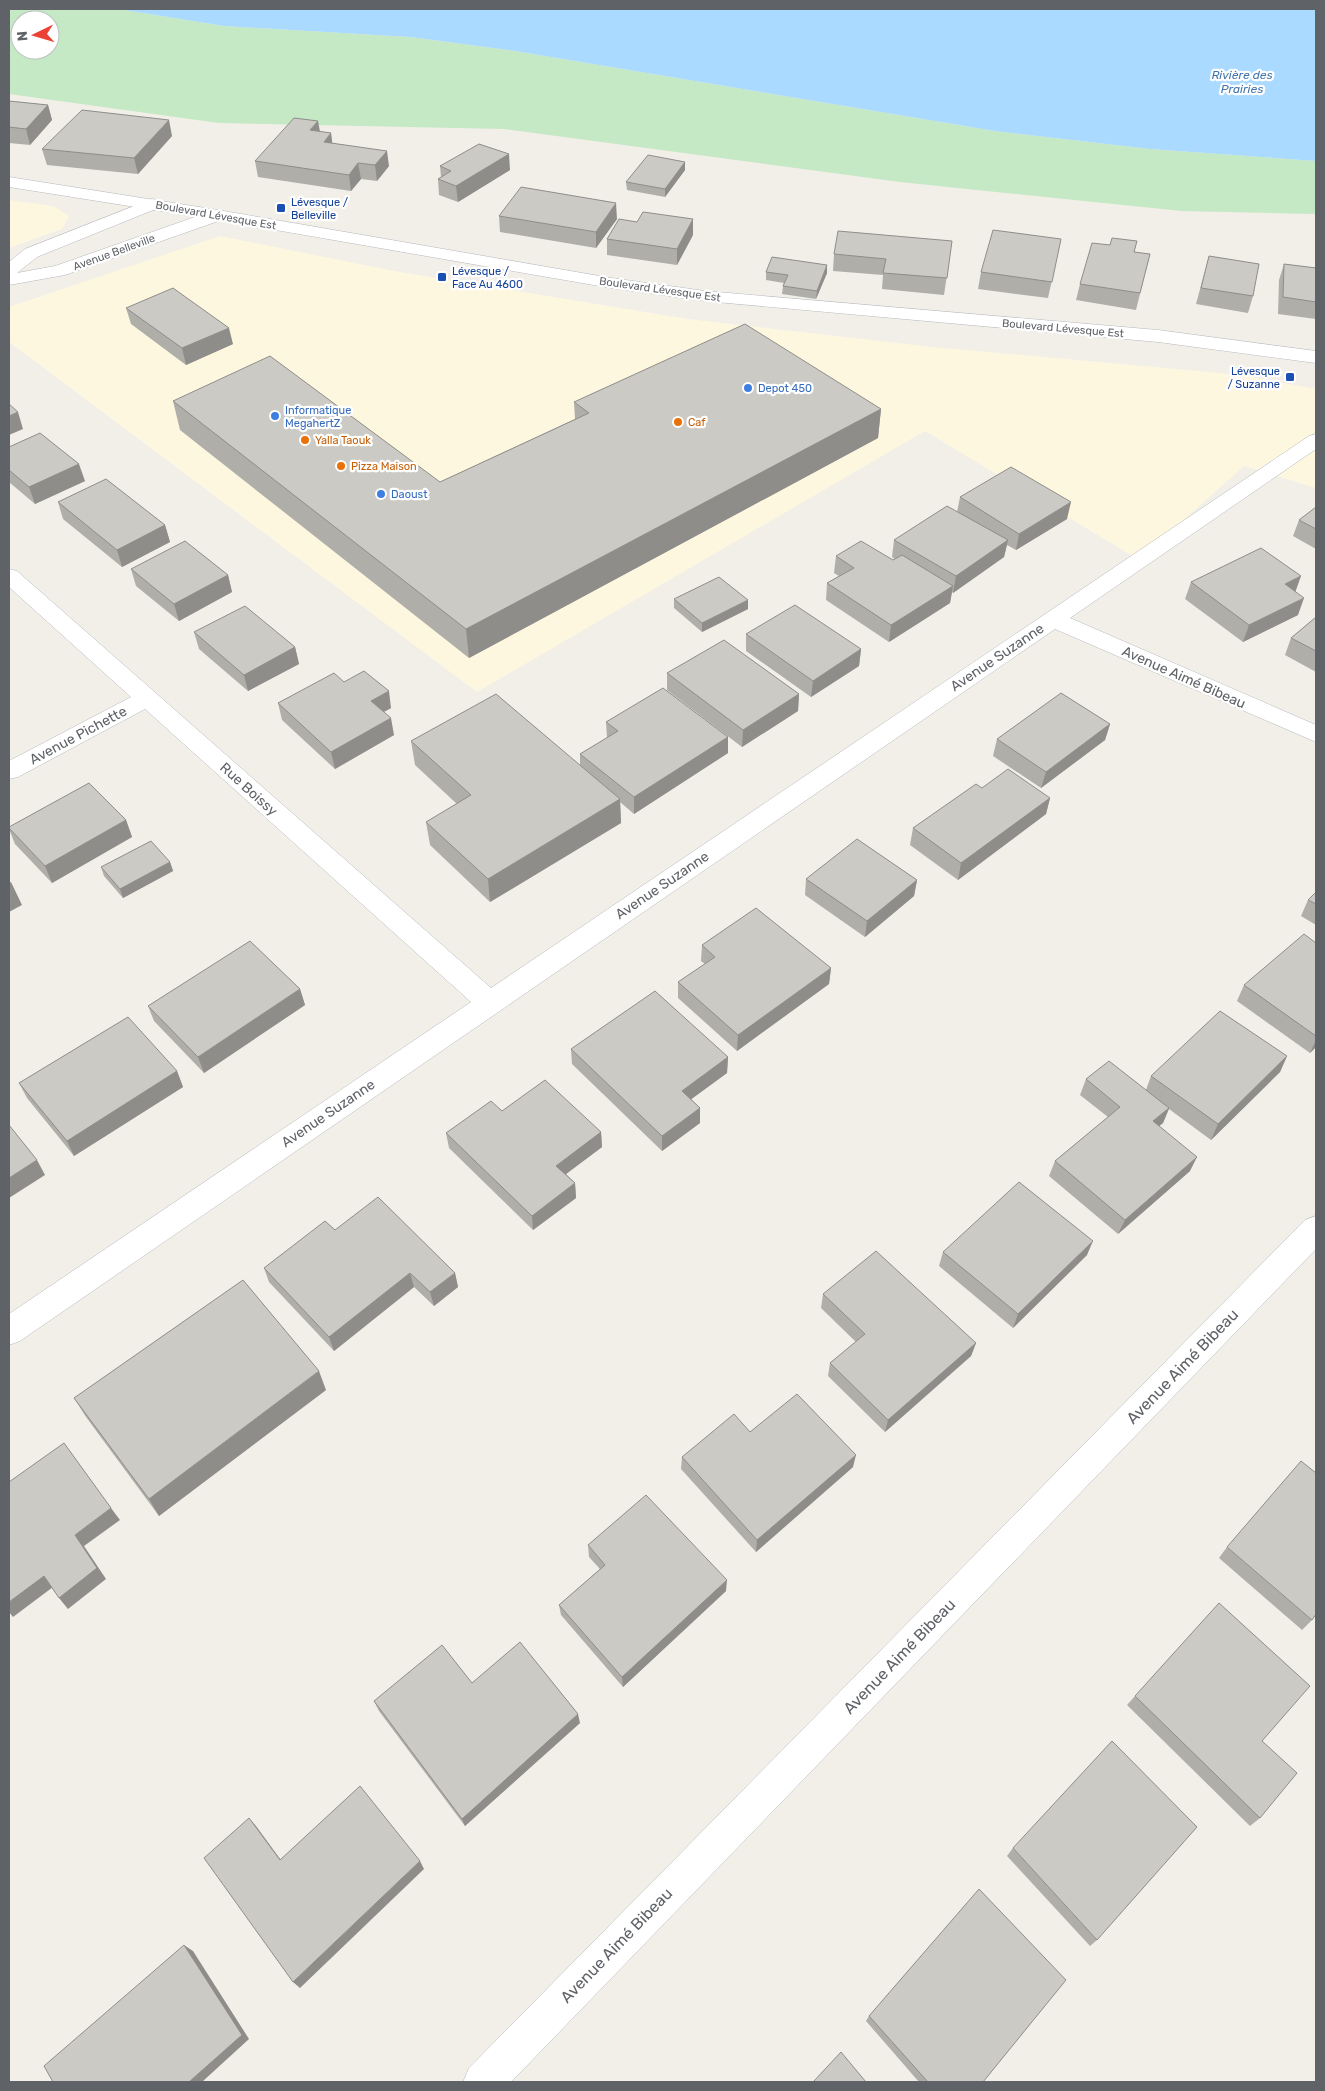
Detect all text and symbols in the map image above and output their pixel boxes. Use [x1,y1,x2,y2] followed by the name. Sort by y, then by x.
[10,10,60,60] north arrow
[14,30,31,42] text: N
[1211,68,1273,96] water label: Rivière des Prairies
[291,196,349,222] place label: Lévesque / Belleville
[154,198,278,233] street label: Boulevard Lévesque Est
[275,202,287,214] marker: Lévesque / Belleville
[71,232,157,273] street label: Avenue Belleville
[452,265,523,291] place label: Lévesque / Face Au 4600
[436,271,448,283] marker: Lévesque / Face Au 4600
[598,275,722,305] street label: Boulevard Lévesque Est
[1001,317,1125,340] street label: Boulevard Lévesque Est
[1227,365,1280,391] place label: Lévesque / Suzanne
[1284,371,1296,383] marker: Lévesque / Suzanne
[742,382,754,394] marker: Depot 450
[758,382,812,395] place label: Depot 450
[285,404,351,430] place label: Informatique MegahertZ
[269,410,281,422] marker: Informatique MegahertZ
[672,416,684,428] marker: Caf
[688,416,706,429] place label: Caf
[299,434,311,446] marker: Yalla Taouk
[315,434,371,447] place label: Yalla Taouk
[335,460,347,472] marker: Pizza Maison
[351,460,417,473] place label: Pizza Maison
[375,488,387,500] marker: Daoust
[391,488,428,501] place label: Daoust
[947,620,1047,695] street label: Avenue Suzanne
[1119,643,1248,712] street label: Avenue Aimé Bibeau
[27,703,130,768] street label: Avenue Pichette
[216,759,281,820] street label: Rue Boissy
[612,848,712,923] street label: Avenue Suzanne
[278,1076,378,1151] street label: Avenue Suzanne
[1122,1305,1242,1428] street label: Avenue Aimé Bibeau
[839,1595,959,1718] street label: Avenue Aimé Bibeau
[556,1884,676,2007] street label: Avenue Aimé Bibeau

